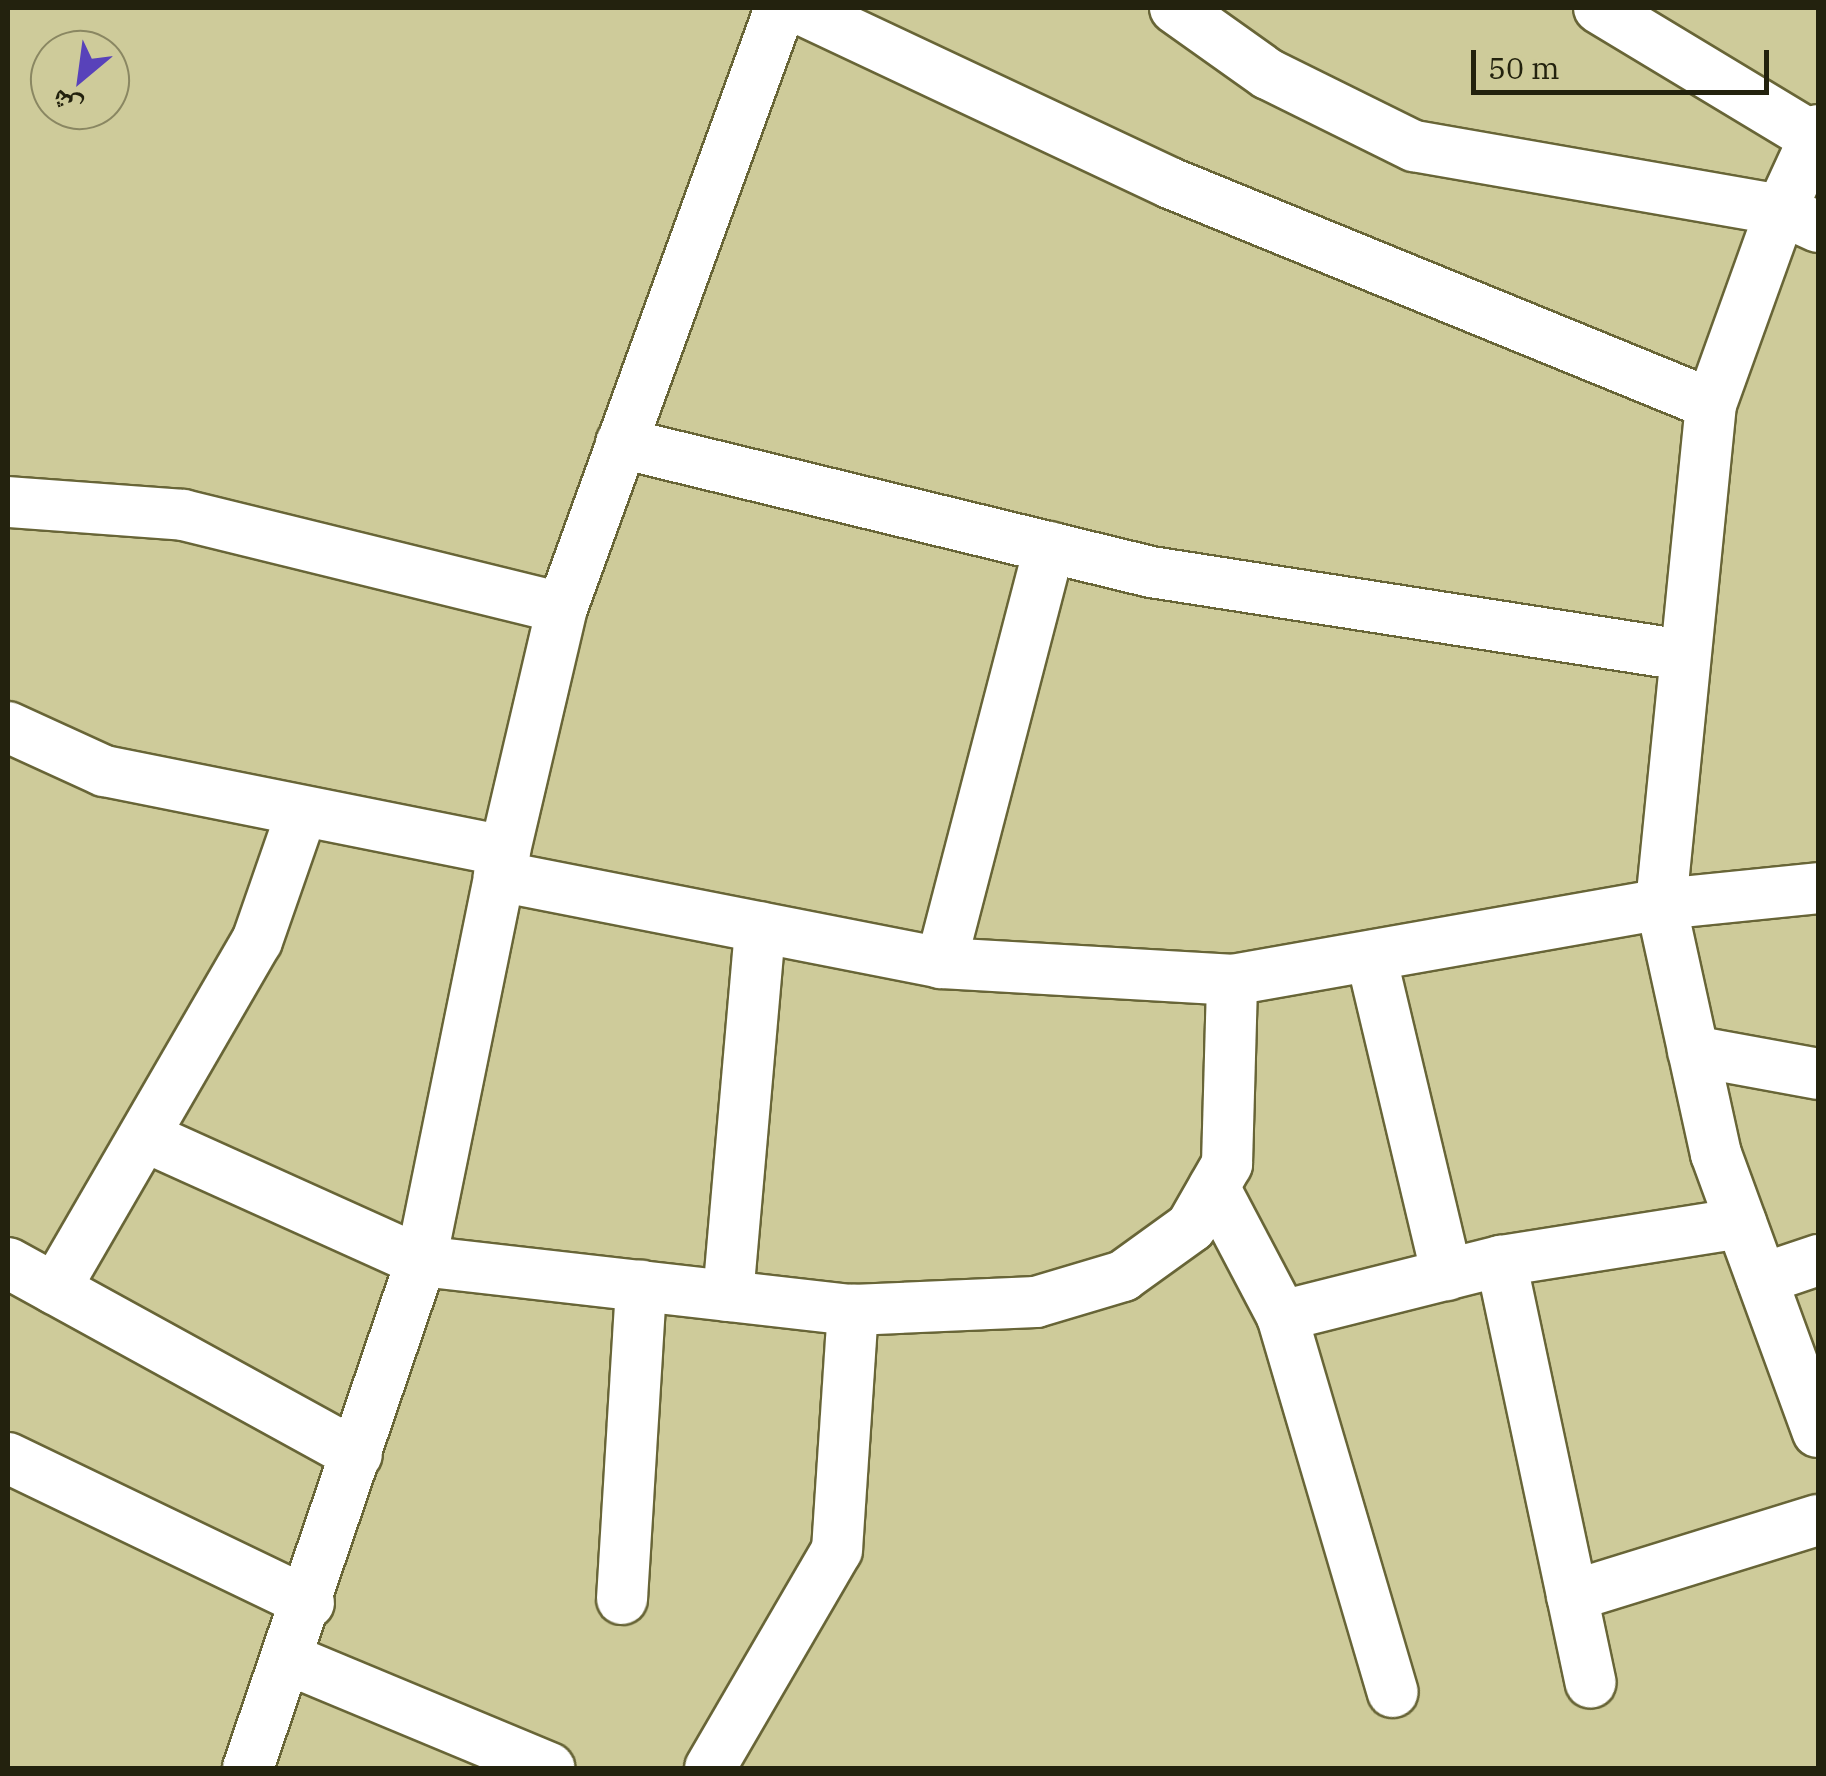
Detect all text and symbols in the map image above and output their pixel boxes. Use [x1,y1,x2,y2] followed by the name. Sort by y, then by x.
[30,30,130,130] north arrow
[1476,30,1774,92] scale bar
[1488,48,1560,87] text: 50 m
[44,82,88,128] text: ش

